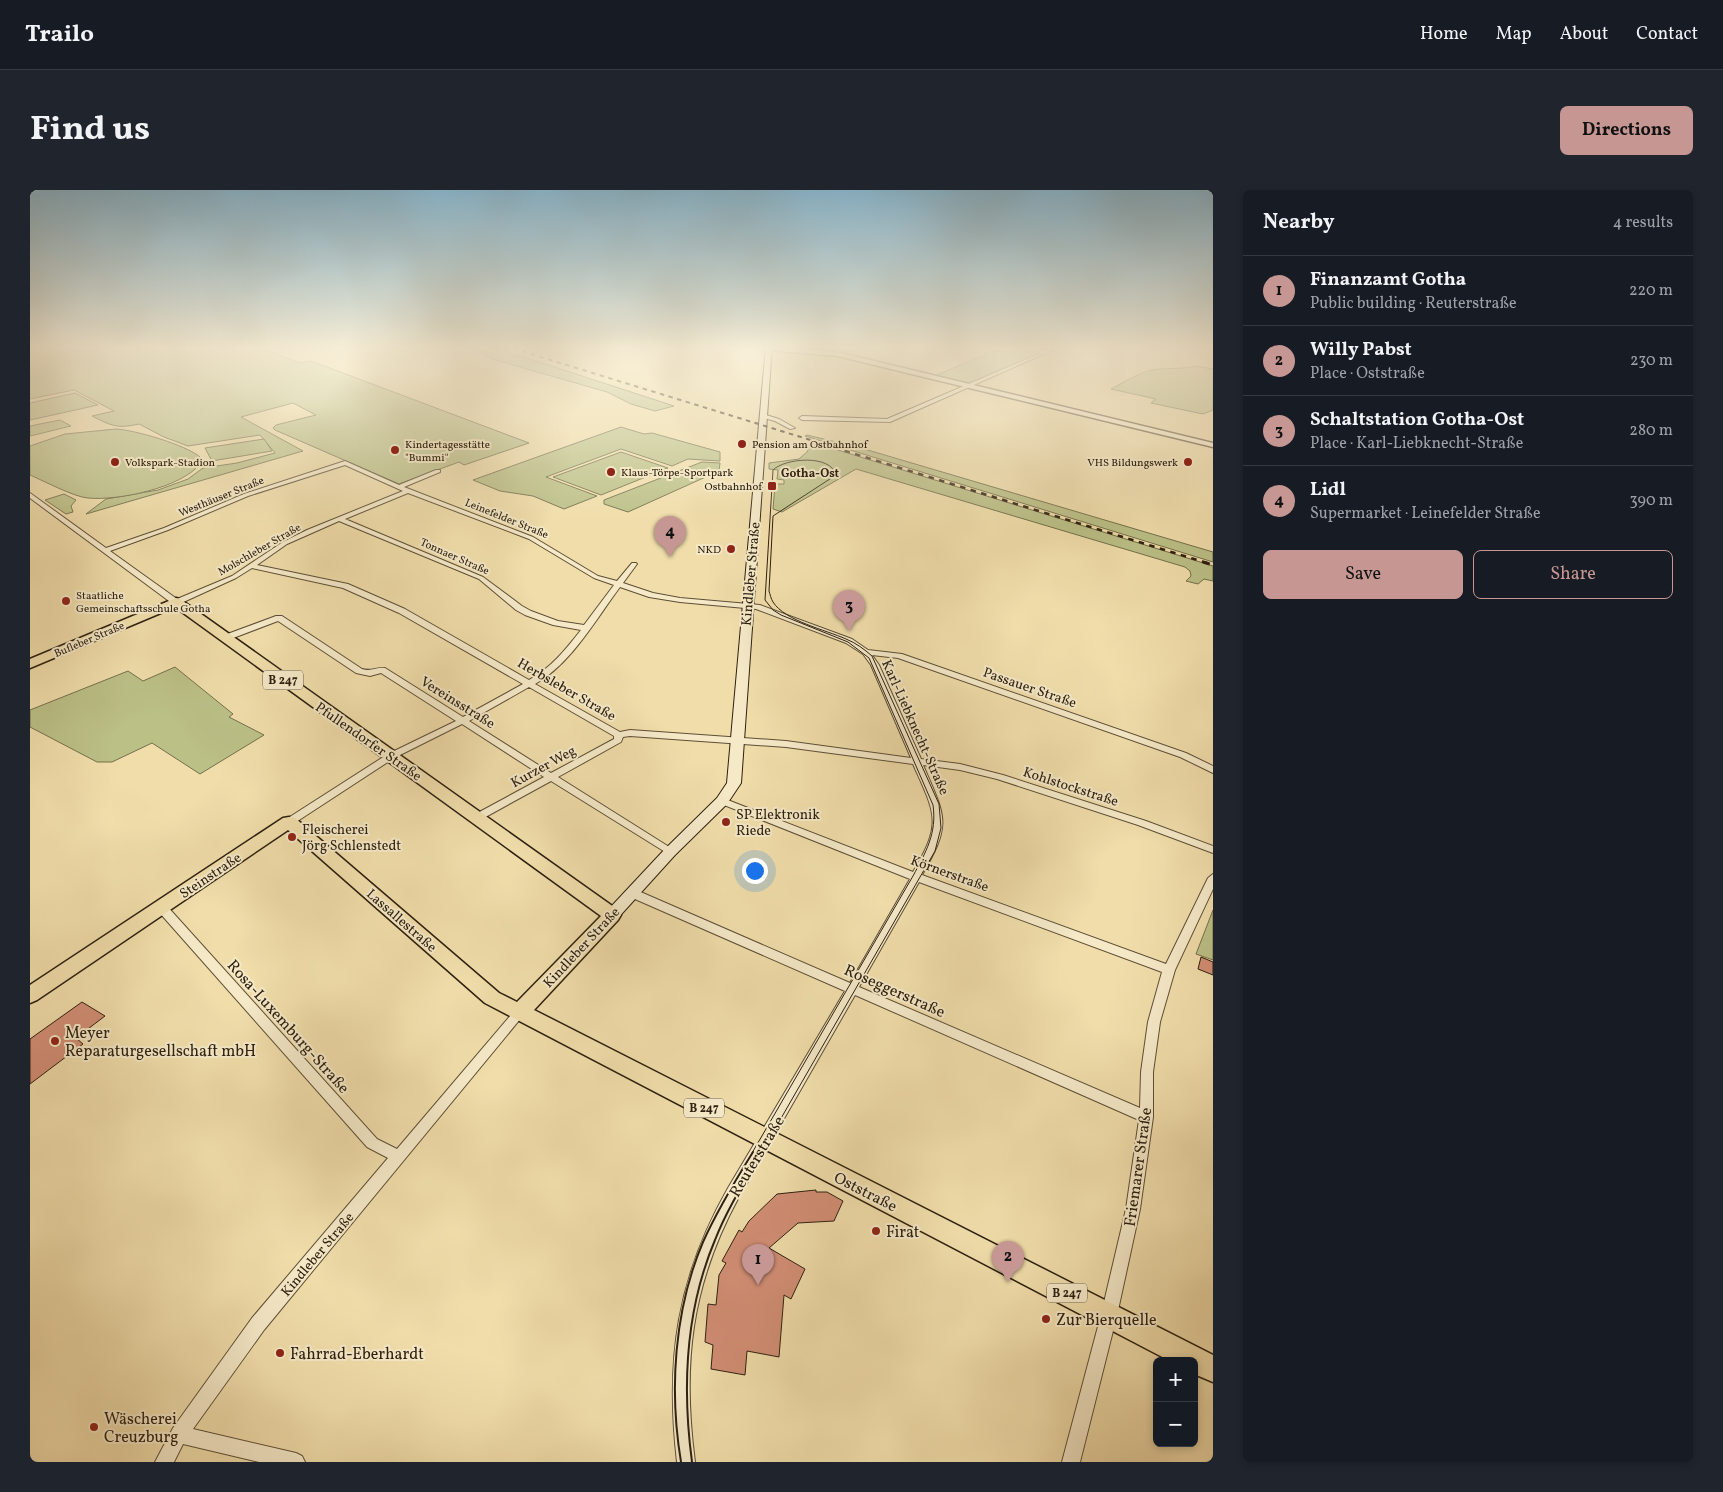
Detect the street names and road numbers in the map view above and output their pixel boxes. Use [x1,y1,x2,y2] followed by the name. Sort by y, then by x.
[177,473,266,521] street label: Westhäuser Straße
[462,496,550,543] street label: Leinefelder Straße
[216,520,304,580] street label: Molschleber Straße
[737,521,766,627] street label: Kindleber Straße
[418,535,491,579] street label: Tonnaer Straße
[52,619,127,662] street label: Bufleber Straße
[513,654,619,726] street label: Herbsleber Straße
[876,657,953,799] street label: Karl-Liebknecht-Straße
[980,664,1079,713] street label: Passauer Straße
[263,670,303,690] road number: B 247
[416,673,498,734] street label: Vereinsstraße
[311,698,425,786] street label: Pfullendorfer Straße
[508,742,580,793] street label: Kurzer Weg
[1020,763,1121,812] street label: Kohlstockstraße
[176,848,246,904] street label: Steinstraße
[908,851,992,897] street label: Körnerstraße
[362,885,441,957] street label: Lassallestraße
[540,903,625,993] street label: Kindleber Straße
[221,955,354,1099] street label: Rosa-Luxemburg-Straße
[840,960,948,1024] street label: Roseggerstraße
[684,1098,724,1118] road number: B 247
[1120,1106,1158,1228] street label: Friemarer Straße
[725,1112,791,1202] street label: Reuterstraße
[830,1167,901,1218] street label: Oststraße
[277,1209,359,1301] street label: Kindleber Straße
[1047,1284,1087,1302] road number: B 247

